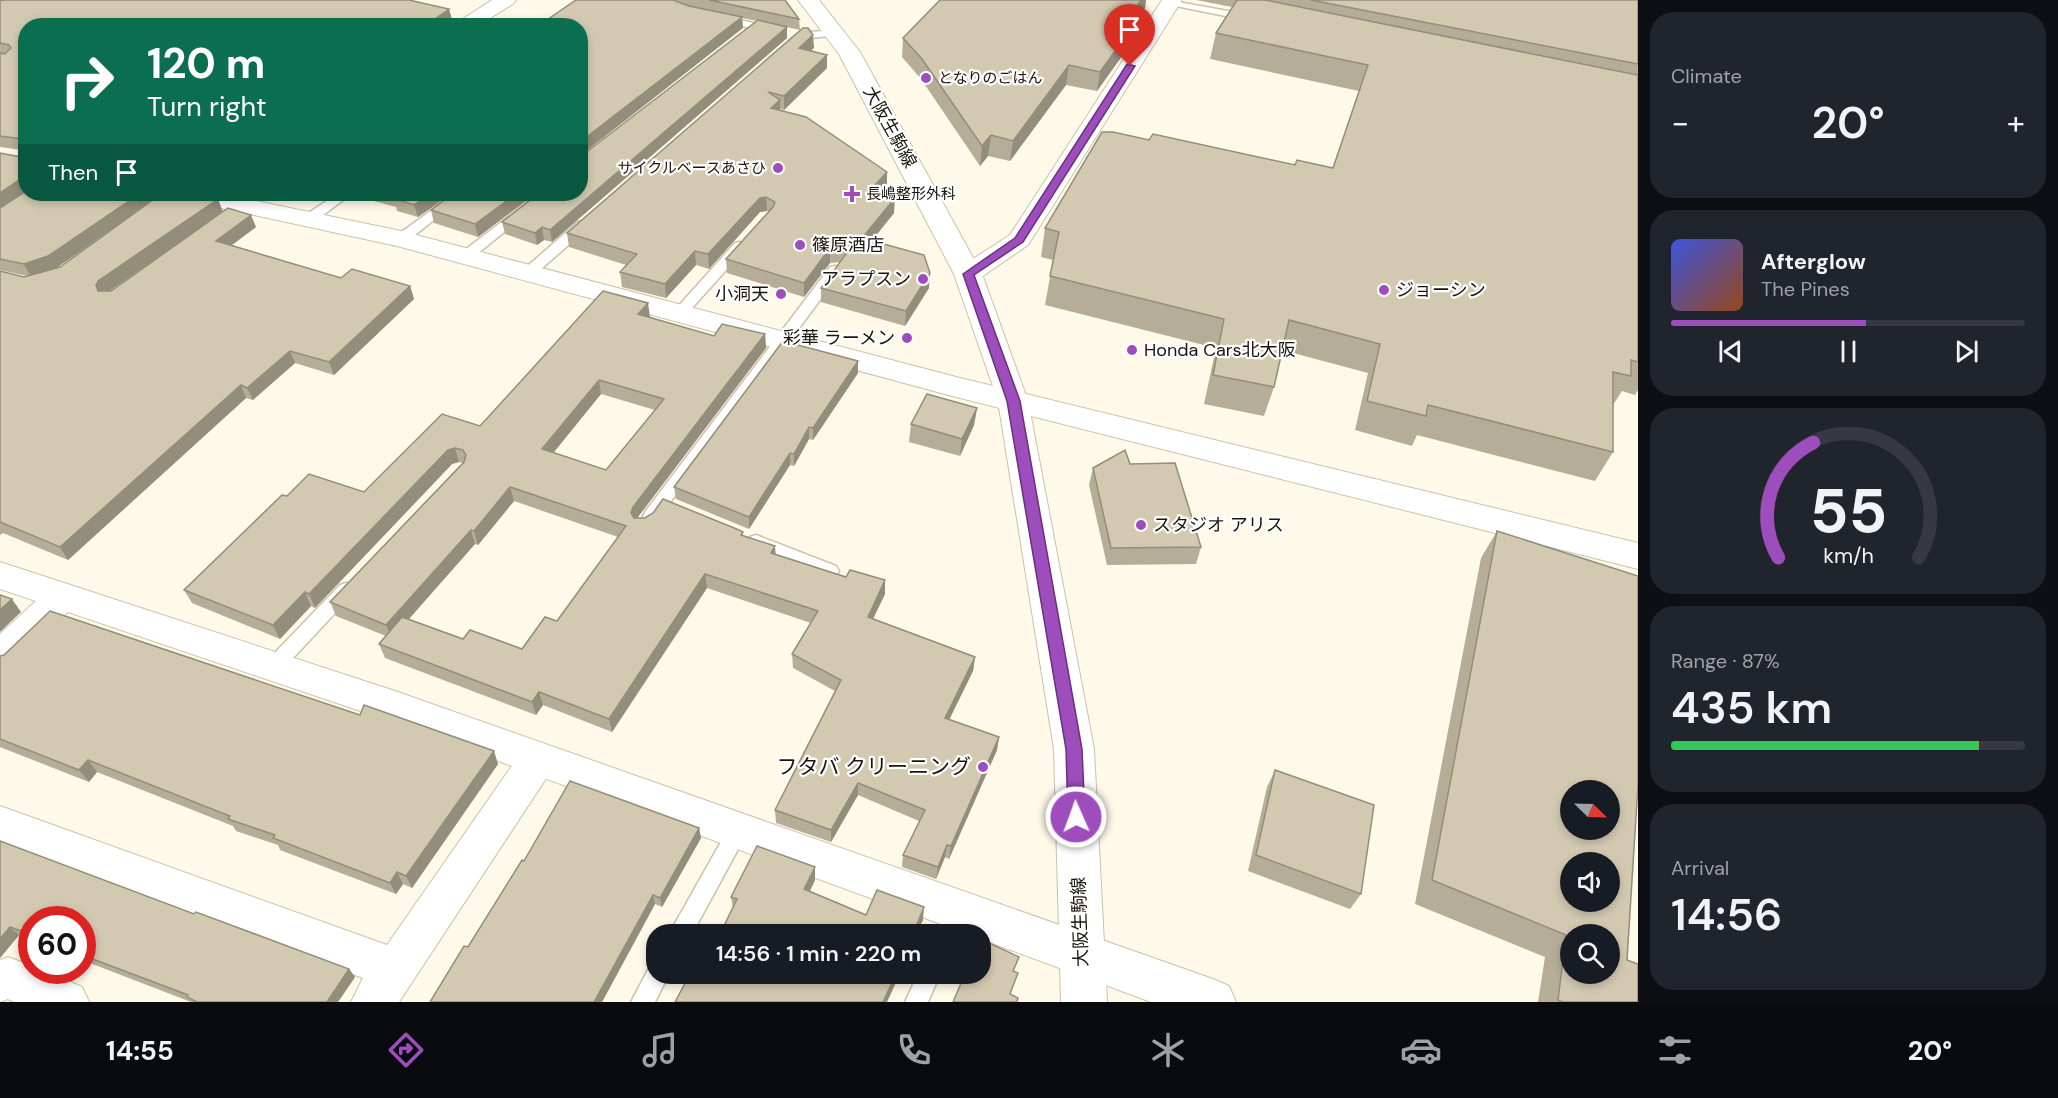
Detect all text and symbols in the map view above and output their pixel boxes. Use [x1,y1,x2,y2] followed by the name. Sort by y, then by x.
[1104,4,1155,66] pin
[1113,13,1146,46] icon: arrive
[147,36,265,91] text: 120 m
[48,42,126,120] icon: right
[1671,63,1742,89] text: Climate
[938,68,1043,88] place label: となりのごはん
[919,71,933,85] marker: となりのごはん
[858,82,922,172] street label: 大阪生駒線
[147,89,267,124] text: Turn right
[1811,93,1885,152] text: 20°
[1671,101,1689,144] text: −
[2007,101,2025,144] text: +
[110,156,143,189] icon: arrive
[48,158,98,187] text: Then
[617,158,766,178] place label: サイクルベースあさひ
[771,161,785,175] marker: サイクルベースあさひ
[866,184,956,204] place label: 長嶋整形外科
[843,185,861,203] marker: 長嶋整形外科
[812,233,884,257] place label: 篠原酒店
[793,238,807,252] marker: 篠原酒店
[1761,247,1866,276] text: Afterglow
[821,267,911,291] place label: アラプスン
[916,272,930,286] marker: アラプスン
[1761,276,1850,302] text: The Pines
[1396,278,1486,302] place label: ジョーシン
[715,282,769,306] place label: 小洞天
[1377,283,1391,297] marker: ジョーシン
[774,287,788,301] marker: 小洞天
[783,326,895,350] place label: 彩華 ラーメン
[900,331,914,345] marker: 彩華 ラーメン
[1714,335,1747,368] icon: previous
[1832,335,1865,368] icon: pause
[1950,335,1983,368] icon: next
[1144,338,1296,362] place label: Honda Cars北大阪
[1125,343,1139,357] marker: Honda Cars北大阪
[1809,470,1887,551] text: 55
[1153,513,1284,537] place label: スタジオ アリス
[1134,518,1148,532] marker: スタジオ アリス
[1823,542,1873,570] text: km/h
[1671,648,1780,674] text: Range · 87%
[1671,678,1832,737] text: 435 km
[776,753,971,781] place label: フタバ クリーニング
[976,760,990,774] marker: フタバ クリーニング
[1560,780,1620,840] north arrow
[1560,780,1620,984] map controls
[1044,785,1108,849] position arrow
[1560,852,1620,912] button: sound
[1671,855,1729,881] text: Arrival
[1066,877,1094,967] street label: 大阪生駒線
[1671,885,1782,944] text: 14:56
[18,906,96,984] speed limit sign: 60
[1560,924,1620,984] button: search
[716,939,921,968] text: 14:56 · 1 min · 220 m
[385,1029,427,1071] icon: directions
[639,1029,681,1071] icon: music
[893,1029,935,1071] icon: phone
[1147,1029,1189,1071] icon: climate
[1400,1029,1442,1071] icon: car
[1654,1029,1696,1071] icon: filters
[106,1033,174,1068] text: 14:55
[1908,1033,1952,1068] text: 20°

